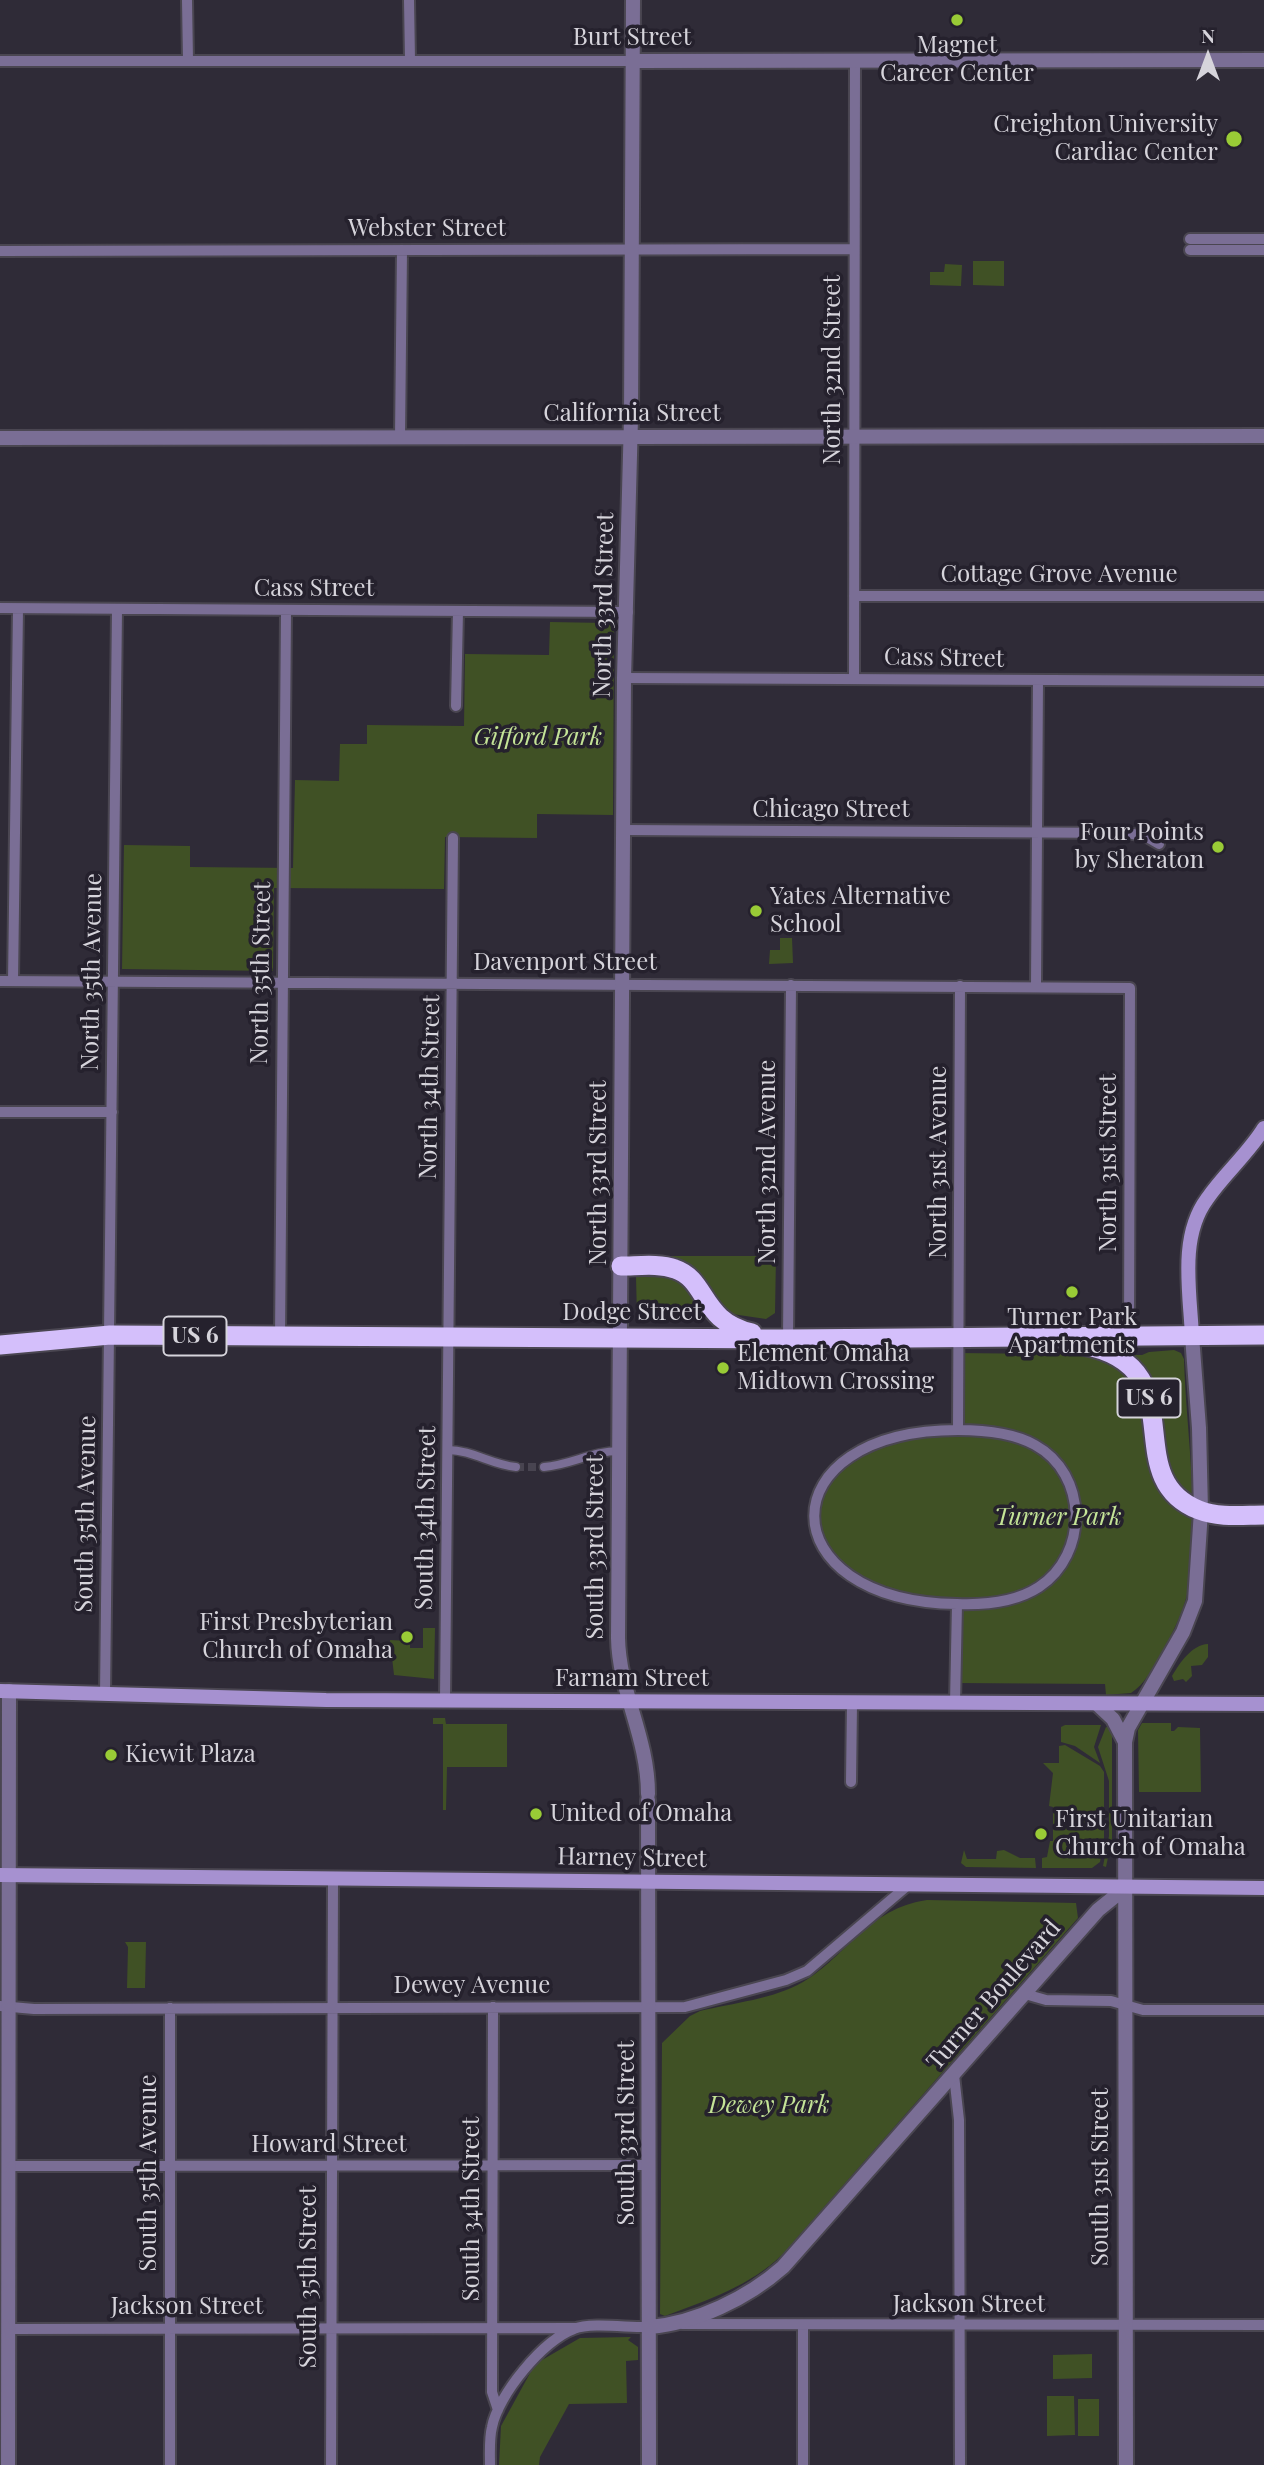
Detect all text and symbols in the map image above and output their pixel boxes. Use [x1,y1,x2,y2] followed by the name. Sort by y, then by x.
[949,12,965,28] marker: Magnet Career Center
[1173,21,1243,91] north arrow
[1201,22,1215,48] text: N
[573,24,691,52] street label: Burt Street
[880,32,1034,88] place label: Magnet Career Center
[993,111,1218,167] place label: Creighton University Cardiac Center
[1224,129,1244,149] marker: Creighton University Cardiac Center
[348,215,506,243] street label: Webster Street
[819,275,847,465] street label: North 32nd Street
[543,400,721,428] street label: California Street
[588,512,620,698] street label: North 33rd Street
[940,561,1178,589] street label: Cottage Grove Avenue
[254,575,374,603] street label: Cass Street
[884,643,1004,673] street label: Cass Street
[474,724,602,752] park label: Gifford Park
[752,796,910,824] street label: Chicago Street
[1075,819,1204,875] place label: Four Points by Sheraton
[1210,839,1226,855] marker: Four Points by Sheraton
[76,873,108,1071] street label: North 35th Avenue
[245,881,277,1065] street label: North 35th Street
[770,883,951,939] place label: Yates Alternative School
[748,903,764,919] marker: Yates Alternative School
[473,949,657,977] street label: Davenport Street
[414,994,446,1180] street label: North 34th Street
[754,1060,782,1264] street label: North 32nd Avenue
[925,1065,953,1259] street label: North 31st Avenue
[1095,1074,1123,1252] street label: North 31st Street
[585,1080,613,1266] street label: North 33rd Street
[1064,1284,1080,1300] marker: Turner Park Apartments
[562,1299,702,1327] street label: Dodge Street
[1007,1304,1137,1360] place label: Turner Park Apartments
[164,1316,227,1356] road number: US 6
[737,1340,934,1396] place label: Element Omaha Midtown Crossing
[715,1360,731,1376] marker: Element Omaha Midtown Crossing
[1118,1378,1180,1418] road number: US 6
[70,1415,102,1613] street label: South 35th Avenue
[410,1426,442,1610] street label: South 34th Street
[582,1455,610,1639] street label: South 33rd Street
[994,1504,1122,1532] park label: Turner Park
[199,1609,393,1665] place label: First Presbyterian Church of Omaha
[399,1629,415,1645] marker: First Presbyterian Church of Omaha
[555,1665,709,1693] street label: Farnam Street
[125,1741,256,1769] place label: Kiewit Plaza
[103,1747,119,1763] marker: Kiewit Plaza
[550,1800,732,1828] place label: United of Omaha
[528,1806,544,1822] marker: United of Omaha
[1055,1806,1246,1862] place label: First Unitarian Church of Omaha
[1033,1826,1049,1842] marker: First Unitarian Church of Omaha
[557,1842,707,1874] street label: Harney Street
[921,1914,1067,2076] street label: Turner Boulevard
[394,1972,550,2000] street label: Dewey Avenue
[613,2041,641,2225] street label: South 33rd Street
[135,2074,163,2272] street label: South 35th Avenue
[1087,2088,1115,2266] street label: South 31st Street
[708,2092,830,2120] park label: Dewey Park
[458,2117,486,2301] street label: South 34th Street
[251,2131,407,2159] street label: Howard Street
[295,2186,323,2368] street label: South 35th Street
[893,2291,1045,2319] street label: Jackson Street
[111,2293,263,2321] street label: Jackson Street

